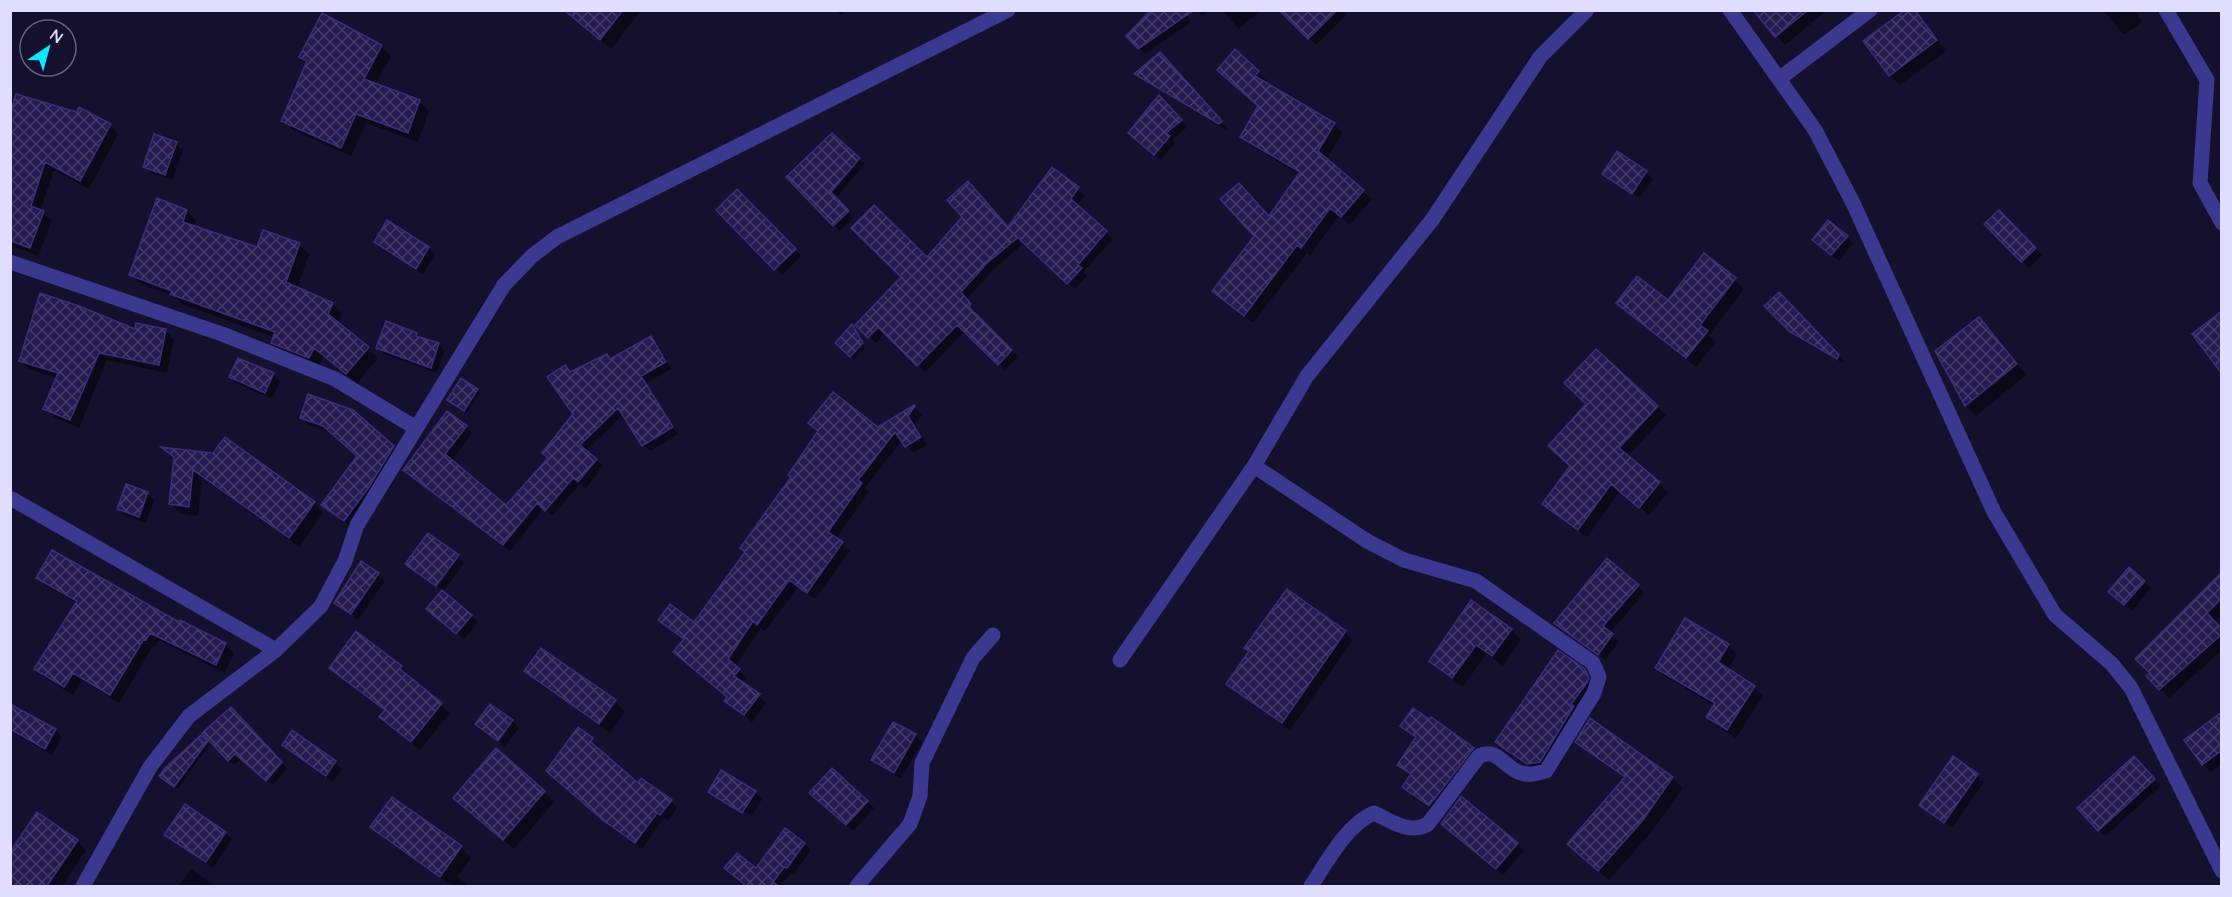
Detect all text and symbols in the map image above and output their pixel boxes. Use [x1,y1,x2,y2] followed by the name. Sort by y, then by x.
[18,18,78,78] north arrow
[46,24,67,47] text: N

